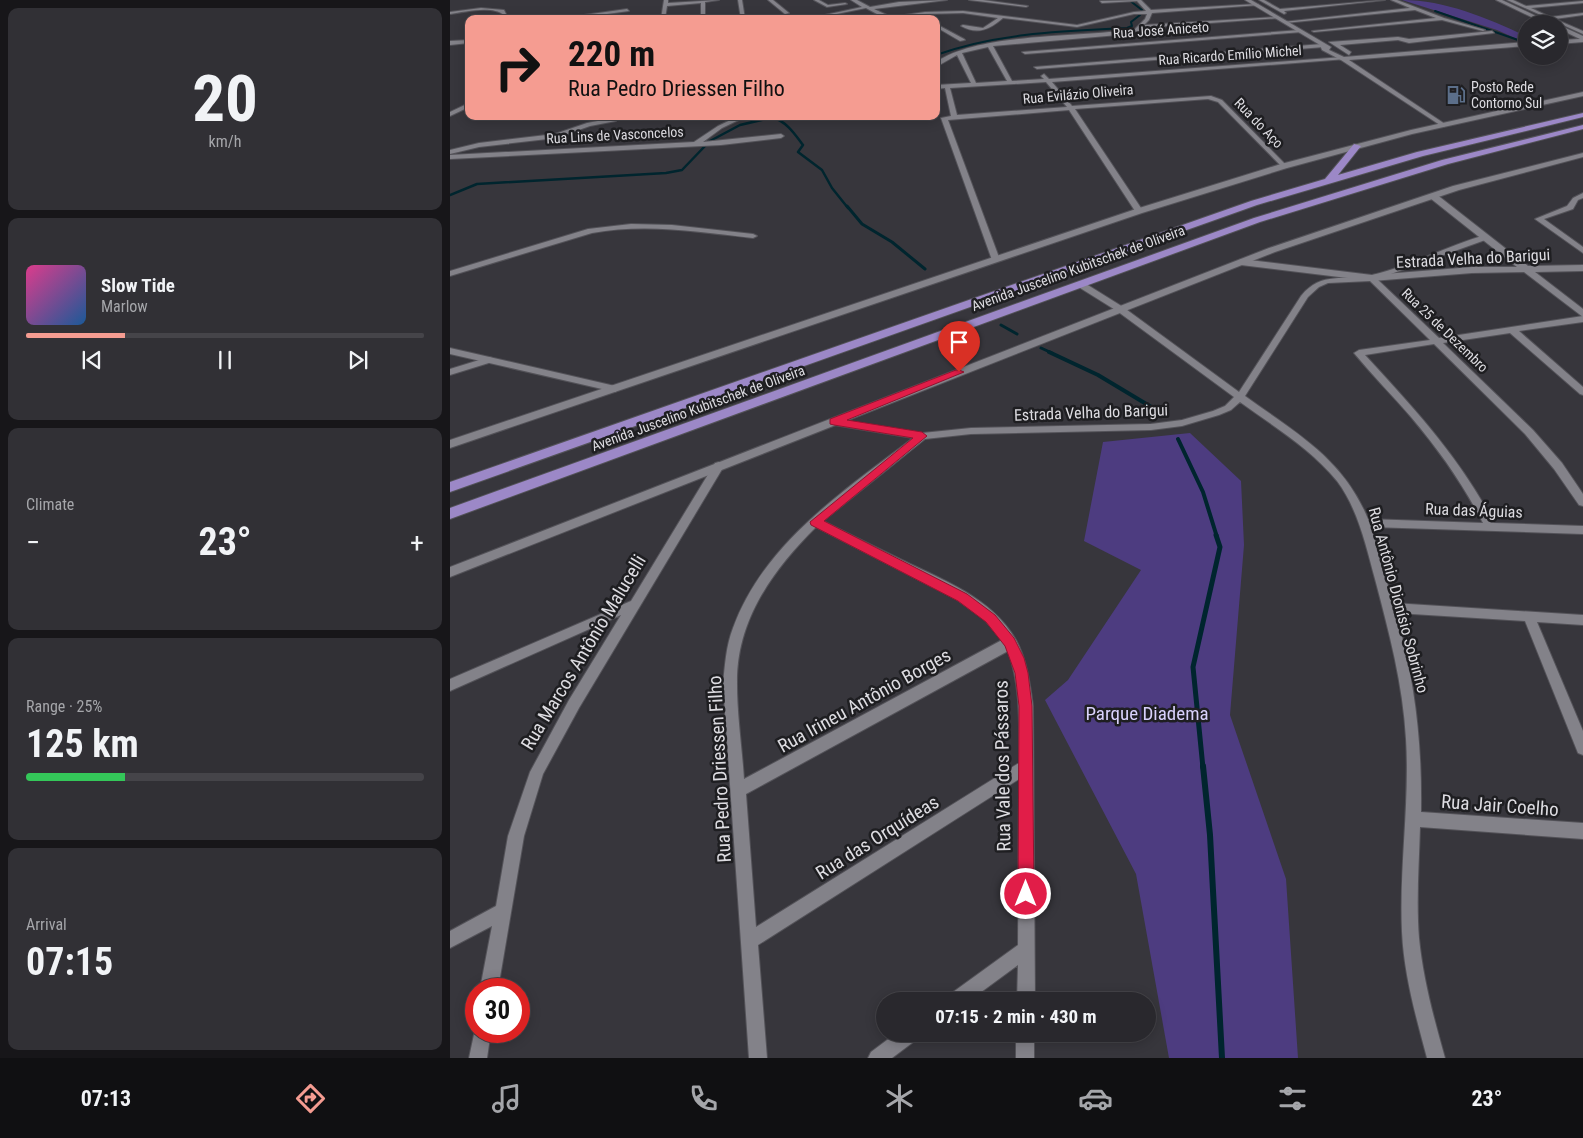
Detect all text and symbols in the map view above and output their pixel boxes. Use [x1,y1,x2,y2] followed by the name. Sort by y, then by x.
[1518,15,1568,65] map controls
[1518,15,1568,65] button: layers
[1112,19,1210,41] street label: Rua José Aniceto
[568,34,655,75] text: 220 m
[485,35,550,100] icon: right
[1158,42,1302,68] street label: Rua Ricardo Emílio Michel
[192,61,258,137] text: 20
[568,76,785,101] text: Rua Pedro Driessen Filho
[1471,79,1542,111] place label: Posto Rede Contorno Sul
[1022,81,1134,107] street label: Rua Evilázio Oliveira
[1445,84,1467,106] fuel station icon: Posto Rede Contorno Sul
[1231,95,1287,151] street label: Rua do Aço
[546,123,684,147] street label: Rua Lins de Vasconcelos
[209,132,241,151] text: km/h
[969,222,1187,314] street label: Avenida Juscelino Kubitschek de Oliveira
[1396,245,1551,272] street label: Estrada Velha do Barigui
[101,274,175,297] text: Slow Tide
[1399,285,1491,375] street label: Rua 25 de Dezembro
[101,297,148,316] text: Marlow
[938,321,980,372] pin
[945,328,973,356] icon: arrive
[78,346,106,374] icon: previous
[211,346,239,374] icon: pause
[344,346,372,374] icon: next
[589,362,807,454] street label: Avenida Juscelino Kubitschek de Oliveira
[1014,400,1168,425] street label: Estrada Velha do Barigui
[26,495,74,514] text: Climate
[1425,499,1523,522] street label: Rua das Águias
[1365,505,1432,695] street label: Rua Antônio Dionísio Sobrinho
[198,520,252,564] text: 23°
[26,526,40,559] text: −
[410,526,424,559] text: +
[516,551,651,754] street label: Rua Marcos Antônio Malucelli
[774,643,955,758] street label: Rua Irineu Antônio Borges
[703,675,736,863] street label: Rua Pedro Driessen Filho
[990,680,1015,852] street label: Rua Vale dos Pássaros
[26,697,102,716] text: Range · 25%
[1085,702,1209,725] park label: Parque Diadema
[26,722,139,766] text: 125 km
[812,790,943,884] street label: Rua das Orquídeas
[1440,790,1560,821] street label: Rua Jair Coelho
[999,867,1051,919] position arrow
[26,915,67,934] text: Arrival
[26,940,113,984] text: 07:15
[465,978,530,1043] speed limit sign: 30
[935,1005,1097,1028] text: 07:15 · 2 min · 430 m
[293,1081,328,1116] icon: directions
[489,1081,524,1116] icon: music
[686,1081,721,1116] icon: phone
[882,1081,917,1116] icon: climate
[1078,1081,1113,1116] icon: car
[1275,1081,1310,1116] icon: filters
[81,1086,131,1111] text: 07:13
[1471,1086,1502,1111] text: 23°

